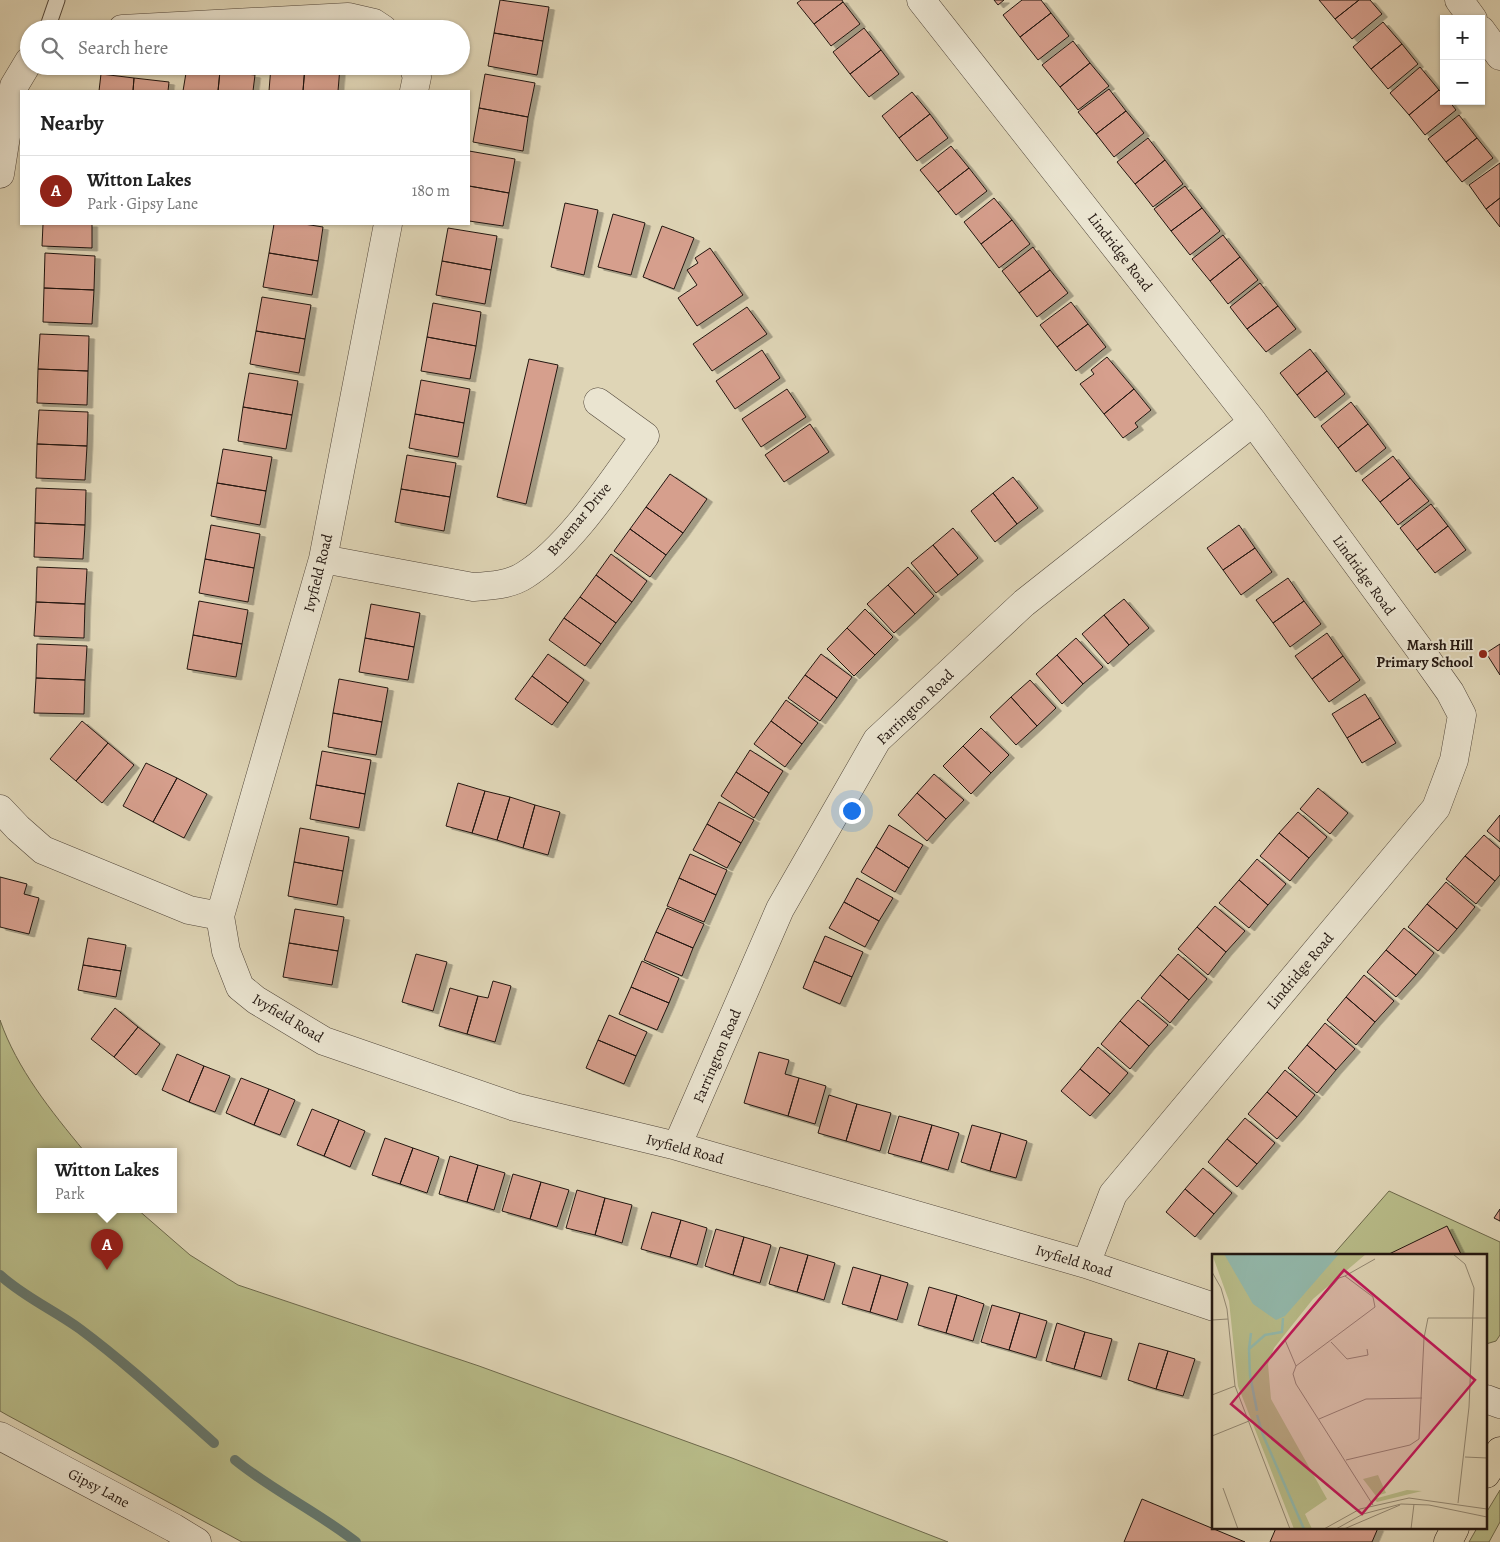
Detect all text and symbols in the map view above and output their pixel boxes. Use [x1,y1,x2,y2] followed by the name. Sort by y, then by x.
[1440,15,1485,105] map controls
[1440,15,1485,60] button: +
[20,20,470,75] search box
[38,34,66,62] icon: search
[78,35,168,61] text: Search here
[1440,60,1485,105] button: −
[40,109,103,137] text: Nearby
[87,167,192,193] text: Witton Lakes
[51,180,61,202] text: A
[412,180,450,202] text: 180 m
[87,193,198,215] text: Park · Gipsy Lane
[1083,209,1158,296] street label: Lindridge Road
[542,478,616,560] street label: Braemar Drive
[299,531,338,614] street label: Ivyfield Road
[1328,531,1400,620] street label: Lindridge Road
[1376,635,1473,672] place label: Marsh Hill Primary School
[1477,648,1489,660] marker: Marsh Hill Primary School
[872,664,959,749] street label: Farrington Road
[839,798,865,824] your location
[1262,928,1339,1014] street label: Lindridge Road
[249,989,328,1048] street label: Ivyfield Road
[688,1005,746,1106] street label: Farrington Road
[644,1129,727,1169] street label: Ivyfield Road
[37,1148,177,1213] popup
[55,1157,159,1183] text: Witton Lakes
[55,1183,85,1205] text: Park
[91,1229,123,1270] pin: A
[1033,1240,1116,1282] street label: Ivyfield Road
[1212,1254,1488,1530] inset map
[65,1463,134,1513] street label: Gipsy Lane

